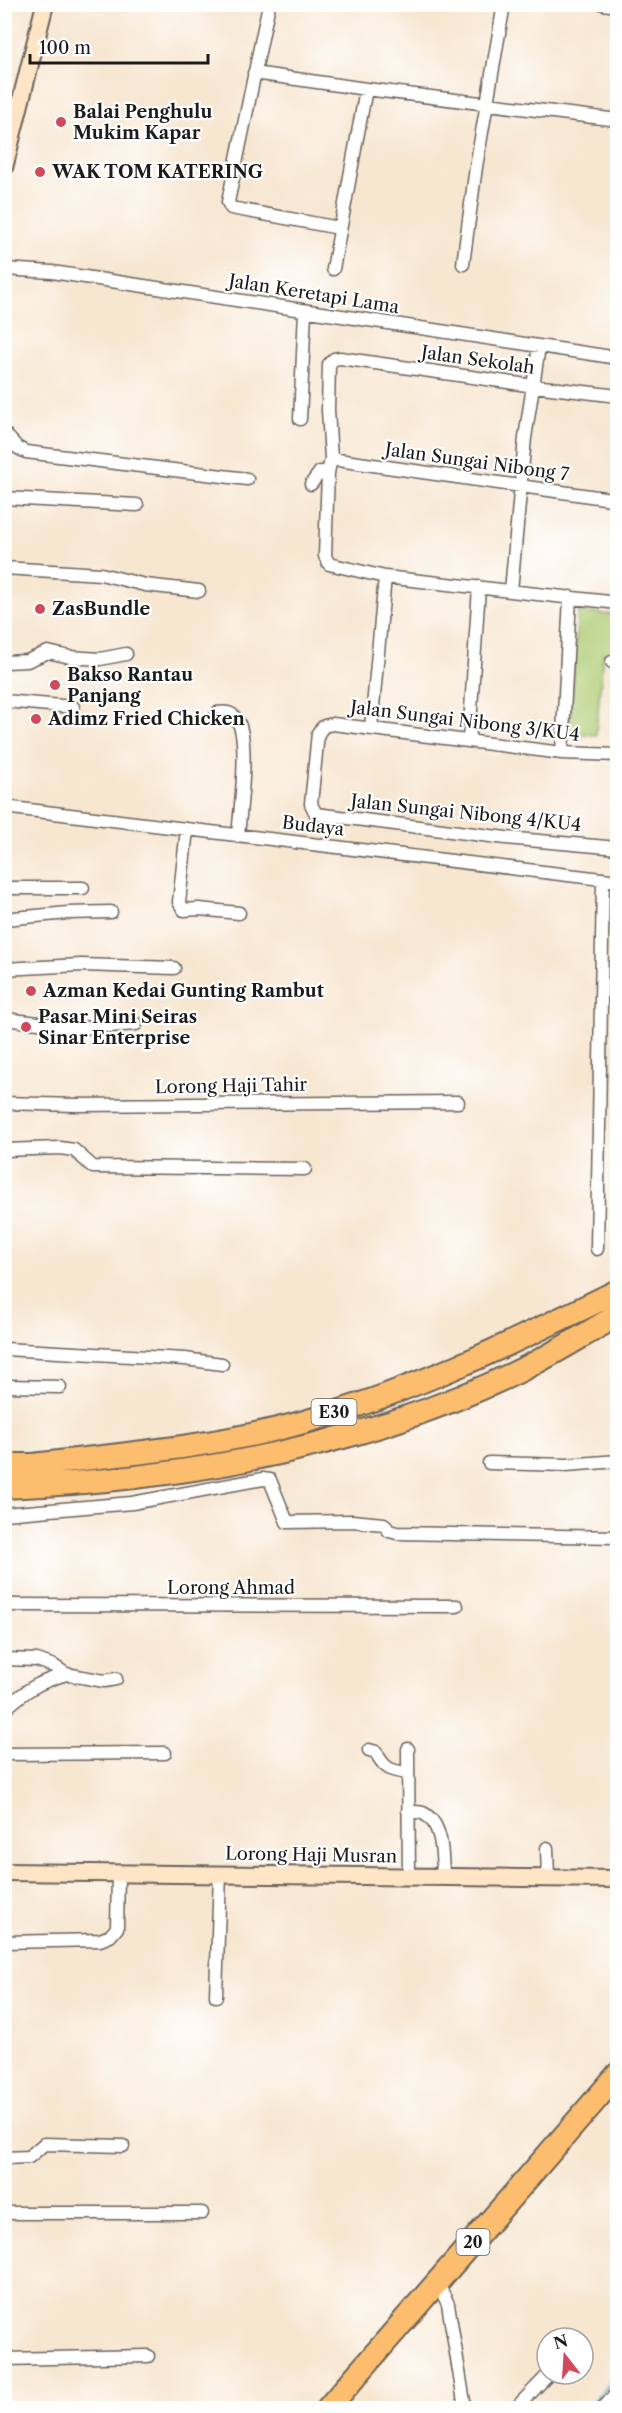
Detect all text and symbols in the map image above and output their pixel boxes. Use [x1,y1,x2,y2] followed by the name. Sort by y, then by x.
[30,27,208,65] scale bar
[39,37,91,59] text: 100 m
[73,101,212,144] place label: Balai Penghulu Mukim Kapar
[54,115,68,129] marker: Balai Penghulu Mukim Kapar
[51,161,263,183] place label: WAK TOM KATERING
[33,165,47,179] marker: WAK TOM KATERING
[224,269,401,318] street label: Jalan Keretapi Lama
[417,341,536,379] street label: Jalan Sekolah
[381,438,570,486] street label: Jalan Sungai Nibong 7
[52,598,151,620] place label: ZasBundle
[33,602,47,616] marker: ZasBundle
[67,664,193,707] place label: Bakso Rantau Panjang
[48,678,62,692] marker: Bakso Rantau Panjang
[346,696,581,746] street label: Jalan Sungai Nibong 3/KU4
[47,708,245,730] place label: Adimz Fried Chicken
[29,712,43,726] marker: Adimz Fried Chicken
[347,790,582,836] street label: Jalan Sungai Nibong 4/KU4
[281,811,346,841] street label: Budaya
[42,980,325,1002] place label: Azman Kedai Gunting Rambut
[24,984,38,998] marker: Azman Kedai Gunting Rambut
[38,1006,197,1049] place label: Pasar Mini Seiras Sinar Enterprise
[19,1020,33,1034] marker: Pasar Mini Seiras Sinar Enterprise
[155,1074,308,1098] street label: Lorong Haji Tahir
[312,1399,356,1425] road number: E30
[167,1577,295,1599] street label: Lorong Ahmad
[225,1843,397,1867] street label: Lorong Haji Musran
[456,2229,490,2255] road number: 20
[535,2326,595,2386] north arrow
[551,2330,570,2353] text: N

